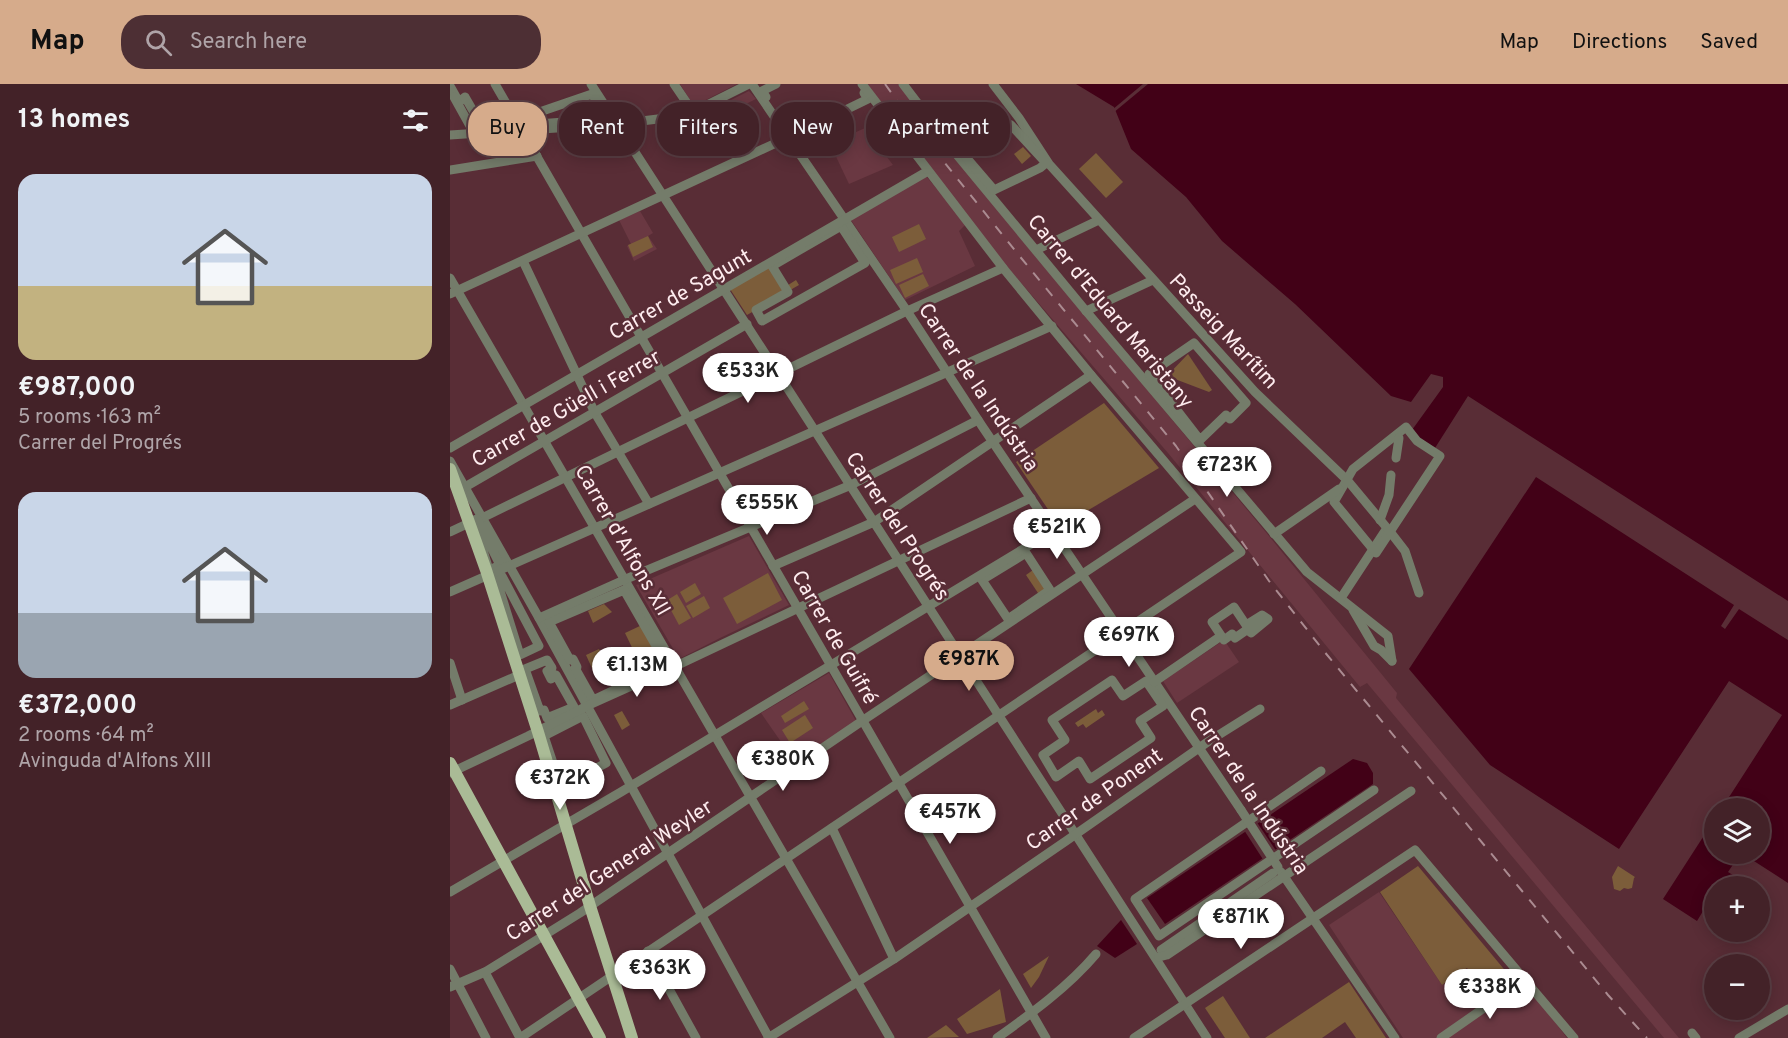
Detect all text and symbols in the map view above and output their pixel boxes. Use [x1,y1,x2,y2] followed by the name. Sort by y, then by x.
[121,15,541,69] search box
[30,24,85,60] text: Map
[142,26,175,59] icon: search
[190,29,307,56] text: Search here
[1499,29,1539,56] text: Map
[1572,29,1667,56] text: Directions
[1700,29,1758,56] text: Saved
[468,102,547,156] chip: Buy
[559,102,645,156] chip: Rent
[657,102,759,156] chip: Filters
[771,102,854,156] chip: New
[866,102,1010,156] chip: Apartment
[18,104,130,137] text: 13 homes
[399,104,432,137] icon: filters
[1021,209,1199,415] street label: Carrer d'Eduard Maristany
[171,213,279,321] icon: home
[605,243,757,347] street label: Carrer de Sagunt
[1162,269,1283,396] street label: Passeig Marítim
[911,298,1044,477] street label: Carrer de la Indústria
[467,344,666,475] street label: Carrer de Güell i Ferrer
[706,353,790,404] pin: €533K
[717,359,779,385] text: €533K
[18,372,136,405] text: €987,000
[18,405,161,431] text: 5 rooms · 163 m²
[18,431,182,457] text: Carrer del Progrés
[838,447,955,606] street label: Carrer del Progrés
[1185,447,1269,498] pin: €723K
[1196,453,1258,479] text: €723K
[567,460,676,621] street label: Carrer d'Alfons XII
[725,485,809,536] pin: €555K
[735,491,799,517] text: €555K
[1015,509,1099,560] pin: €521K
[1027,515,1087,541] text: €521K
[171,531,279,639] icon: home
[784,566,883,710] street label: Carrer de Guifré
[1087,617,1171,668] pin: €697K
[1098,623,1160,649] text: €697K
[927,641,1011,692] pin: €987K
[588,647,686,698] pin: €1.13M
[938,647,1000,673] text: €987K
[606,653,668,679] text: €1.13M
[18,690,137,723] text: €372,000
[1181,701,1314,880] street label: Carrer de la Indústria
[18,723,154,749] text: 2 rooms · 64 m²
[741,741,825,792] pin: €380K
[1021,743,1169,858] street label: Carrer de Ponent
[751,747,815,773] text: €380K
[18,749,212,775] text: Avinguda d'Alfons XIII
[518,760,602,811] pin: €372K
[529,766,591,792] text: €372K
[501,794,718,948] street label: Carrer del General Weyler
[908,794,992,845] pin: €457K
[1704,798,1770,1020] map controls
[1704,798,1770,864] button: layers
[919,800,981,826] text: €457K
[1704,876,1770,942] button: +
[1199,899,1283,950] pin: €871K
[1212,905,1270,931] text: €871K
[618,950,702,1001] pin: €363K
[1704,954,1770,1020] button: −
[628,956,692,982] text: €363K
[1448,969,1532,1020] pin: €338K
[1458,975,1522,1001] text: €338K

